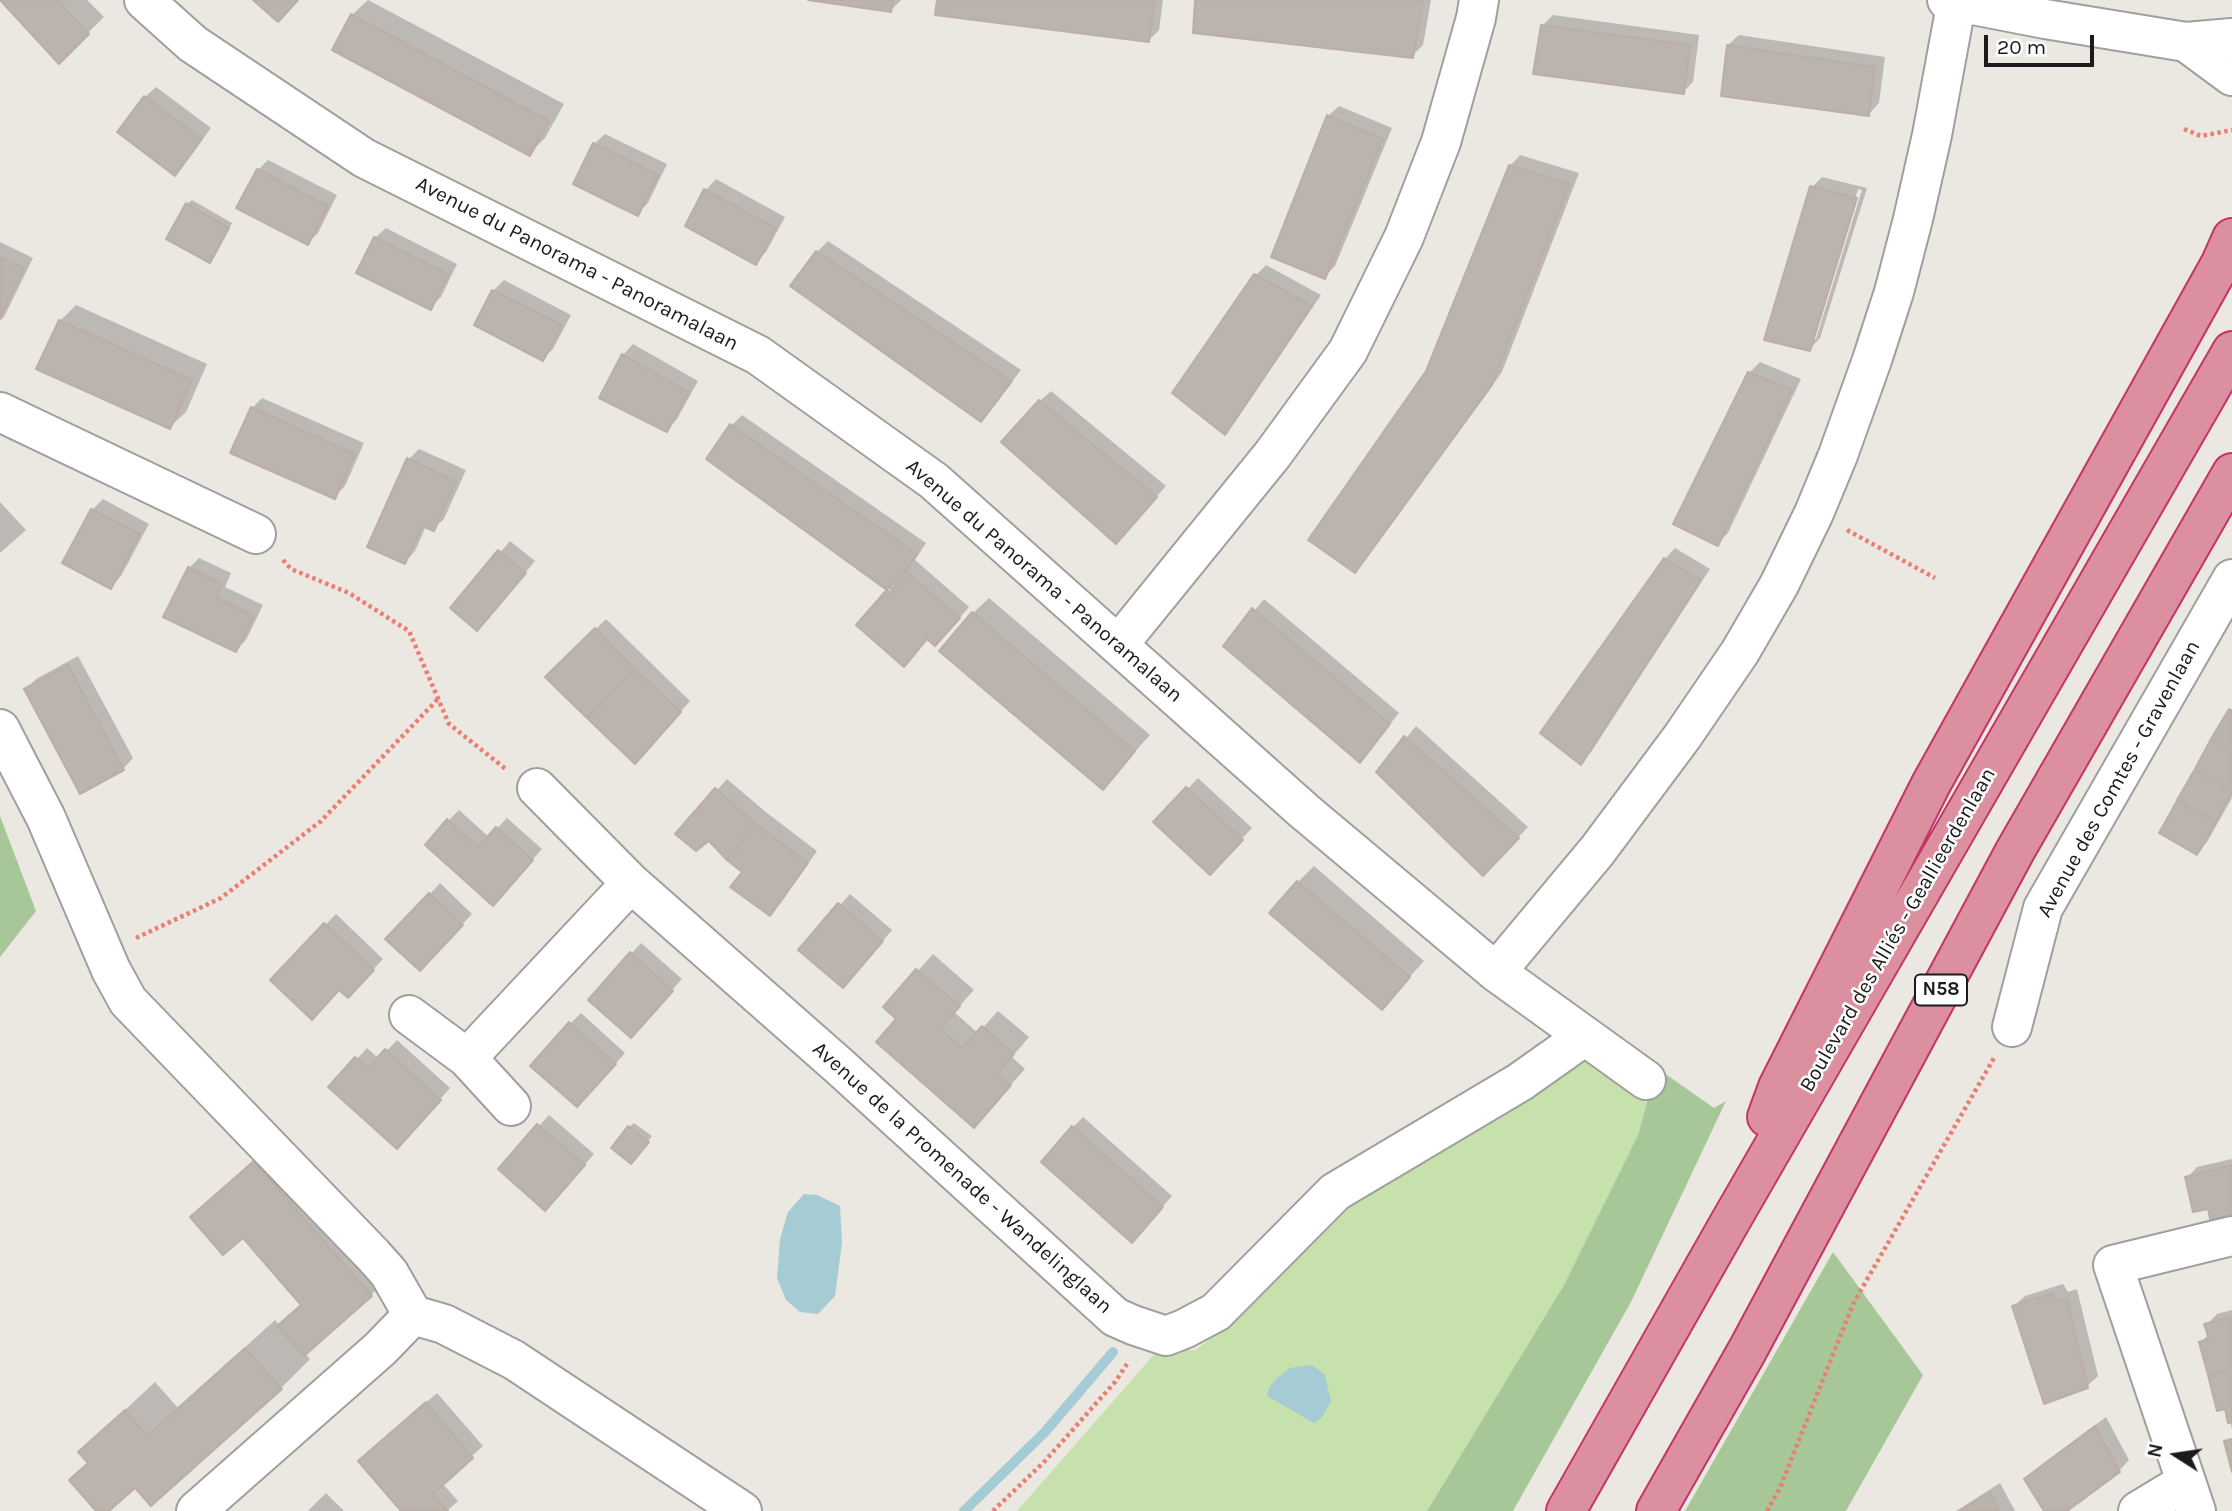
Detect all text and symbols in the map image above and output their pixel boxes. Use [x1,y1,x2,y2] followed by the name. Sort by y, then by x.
[1987,21,2097,65] scale bar
[1997,35,2046,59] text: 20 m
[412,171,742,357] street label: Avenue du Panorama - Panoramalaan
[900,454,1188,708] street label: Avenue du Panorama - Panoramalaan
[2032,636,2206,922] street label: Avenue des Comtes - Gravenlaan
[1795,763,2001,1097] street label: Boulevard des Alliés - Geallieerdenlaan
[1915,974,1967,1006] road number: N58
[807,1037,1117,1319] street label: Avenue de la Promenade - Wandelinglaan
[2141,1420,2211,1490] north arrow
[2143,1442,2168,1460] text: N

